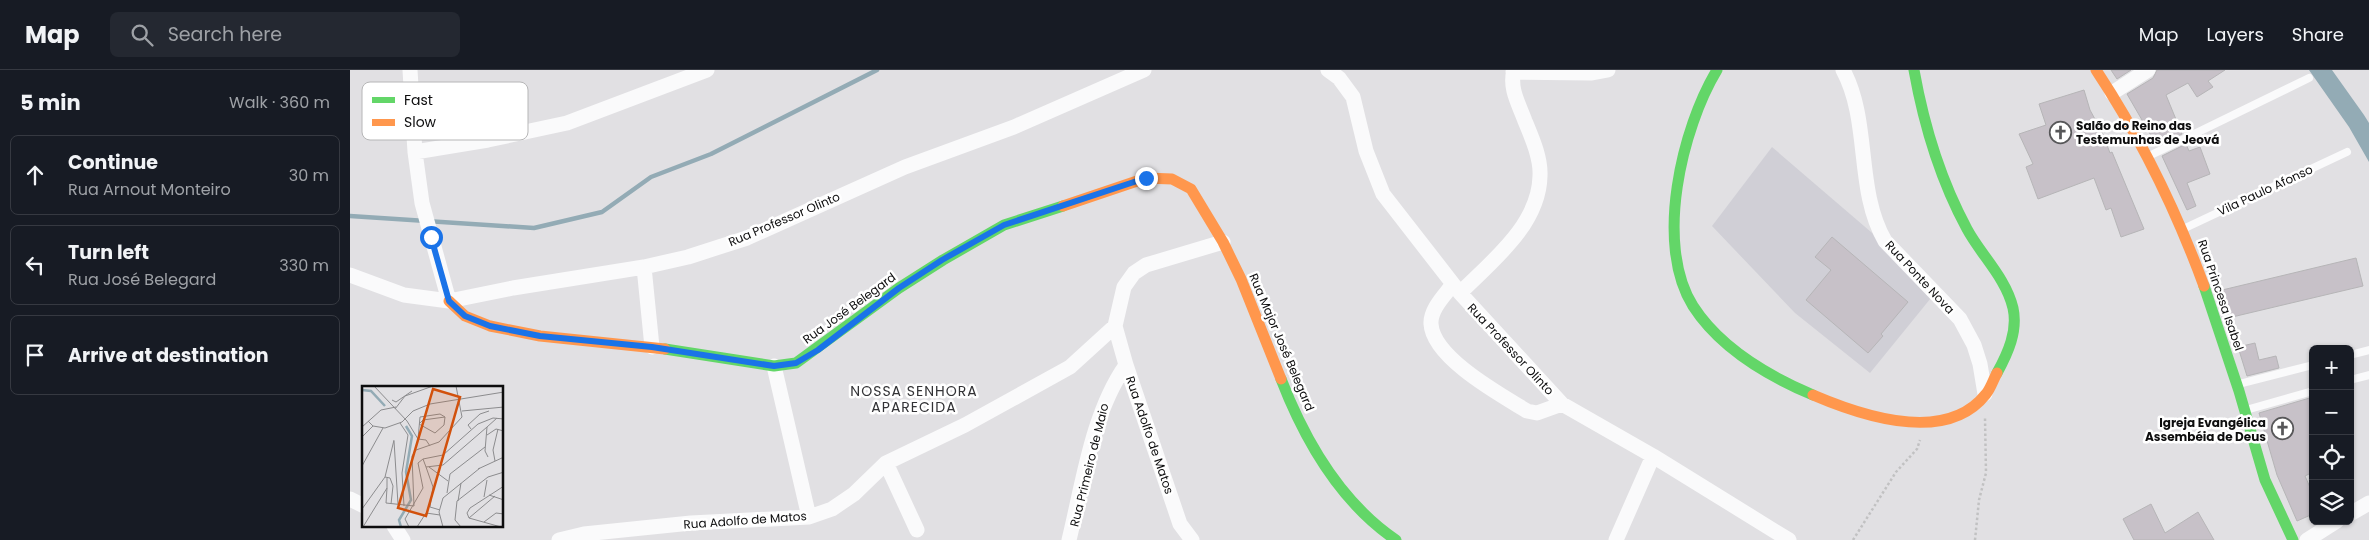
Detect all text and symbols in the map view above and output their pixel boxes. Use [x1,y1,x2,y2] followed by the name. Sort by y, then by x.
[110,12,460,57] search box
[25,18,80,51] text: Map
[128,21,156,49] icon: search
[168,21,282,48] text: Search here
[2139,22,2179,47] text: Map
[2207,22,2264,47] text: Layers
[2292,22,2344,47] text: Share
[362,82,528,140] legend
[20,88,81,117] text: 5 min
[404,90,433,110] text: Fast
[229,91,330,114] text: Walk · 360 m
[404,112,437,132] text: Slow
[2076,117,2220,148] place label: Salão do Reino das Testemunhas de Jeová
[2048,120,2072,144] church icon: Salão do Reino das Testemunhas de Jeová
[68,149,158,176] text: Continue
[2215,160,2316,220] street label: Vila Paulo Afonso
[21,161,49,189] icon: ahead
[289,164,329,187] text: 30 m
[1135,167,1158,190] route end
[68,178,231,201] text: Rua Arnout Monteiro
[726,188,843,250] street label: Rua Professor Olinto
[420,226,443,249] route start
[1882,237,1958,317] street label: Rua Ponte Nova
[2194,237,2248,353] street label: Rua Princesa Isabel
[68,239,149,266] text: Turn left
[21,251,49,279] icon: left
[279,254,329,277] text: 330 m
[68,268,216,291] text: Rua José Belegard
[799,268,899,348] street label: Rua José Belegard
[1245,271,1319,413] street label: Rua Major José Belegard
[1464,299,1558,399] street label: Rua Professor Olinto
[21,341,49,369] icon: arrive
[68,342,269,369] text: Arrive at destination
[2309,345,2354,525] map controls
[2309,345,2354,390] button: +
[1122,374,1178,496] street label: Rua Adolfo de Matos
[850,381,978,417] district label: NOSSA SENHORA APARECIDA
[362,386,504,528] inset map
[2309,390,2354,435] button: −
[1065,401,1113,528] street label: Rua Primeiro de Maio
[2145,414,2266,445] place label: Igreja Evangélica Assembéia de Deus
[2270,417,2294,441] church icon: Igreja Evangélica Assembéia de Deus
[2309,435,2354,480] button: locate
[2309,480,2354,525] button: layers
[683,507,807,533] street label: Rua Adolfo de Matos

